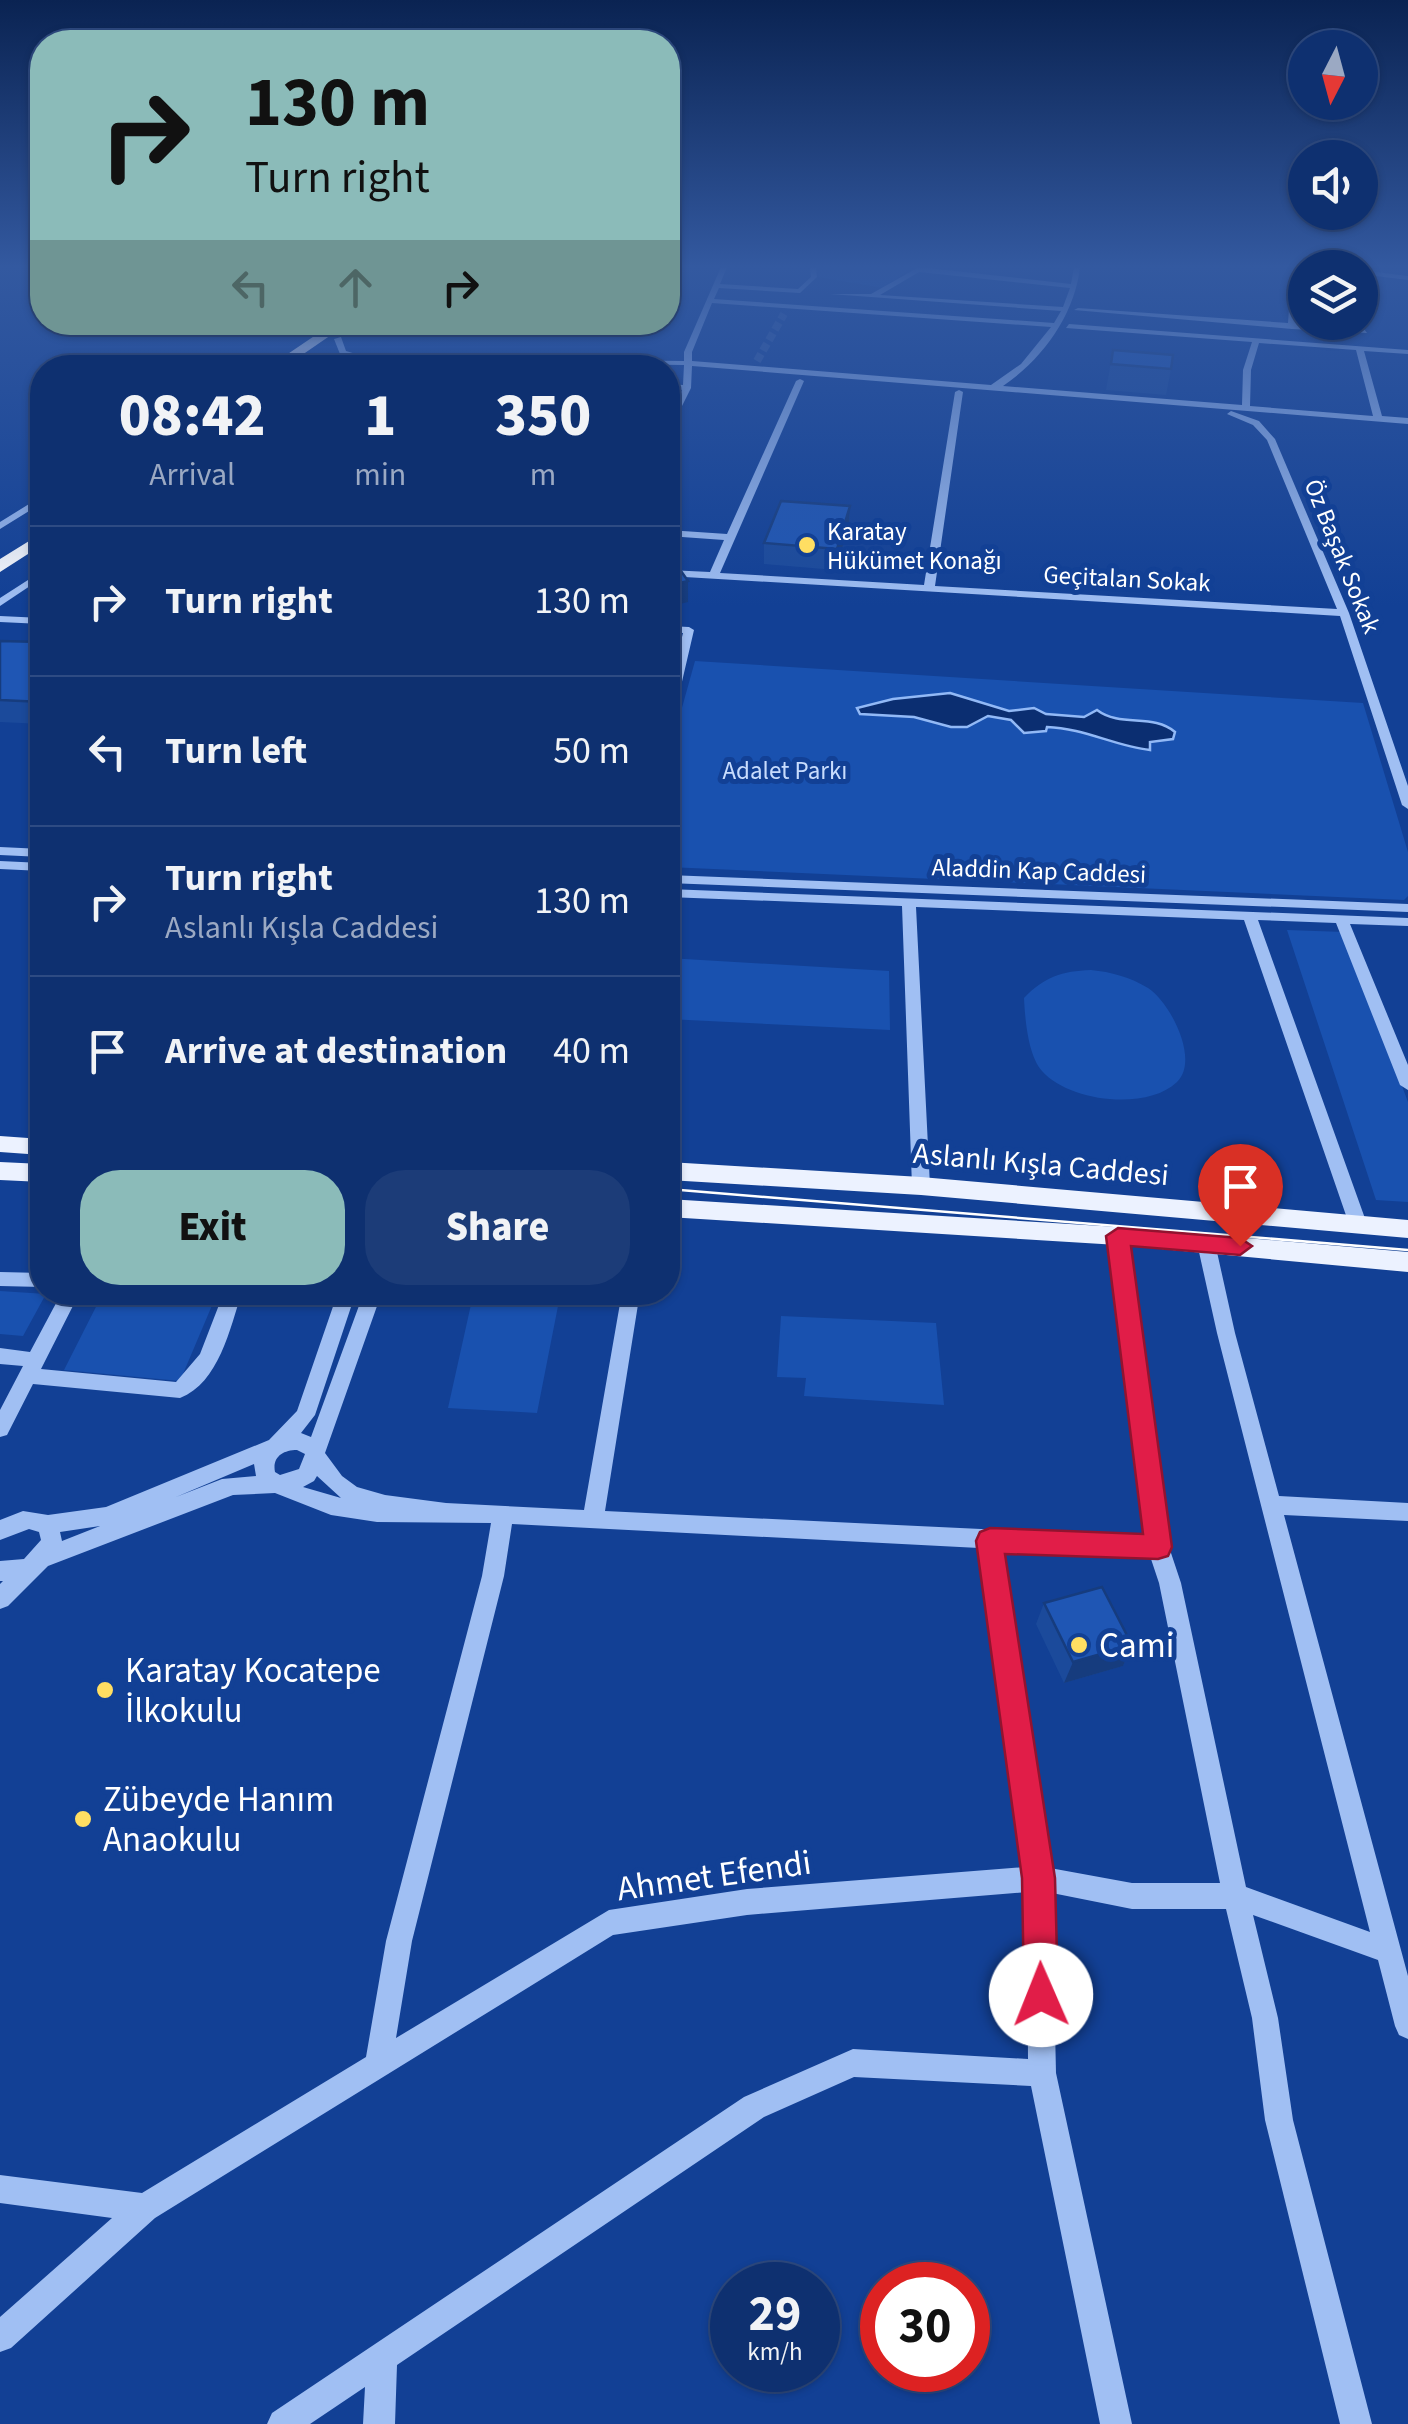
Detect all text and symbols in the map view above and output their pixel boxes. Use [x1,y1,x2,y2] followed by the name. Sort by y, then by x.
[1288,30,1378,120] north arrow
[1288,30,1378,340] map controls
[245,53,430,153] text: 130 m
[80,70,210,200] icon: right
[1288,140,1378,230] button: sound
[245,146,430,210] text: Turn right
[1288,250,1378,340] button: layers
[223,260,278,315] icon: left
[328,260,383,315] icon: ahead
[433,260,488,315] icon: right
[119,374,266,459] text: 08:42
[364,374,396,459] text: 1
[495,374,591,459] text: 350
[149,452,235,498] text: Arrival
[354,452,406,498] text: min
[530,452,556,498] text: m
[1295,474,1390,640] street label: Öz Başak Sokak
[827,514,1002,579] place label: Karatay Hükümet Konağı
[796,534,818,556] marker: Karatay Hükümet Konağı
[1042,557,1212,601] street label: Geçitalan Sokak
[80,574,135,629] icon: right
[165,574,333,628] text: Turn right
[534,574,630,628] text: 130 m
[80,724,135,779] icon: left
[165,724,307,778] text: Turn left
[553,724,630,778] text: 50 m
[723,753,847,789] park label: Adalet Parkı
[931,849,1147,893] street label: Aladdin Kap Caddesi
[165,851,333,905] text: Turn right
[80,874,135,929] icon: right
[534,874,630,928] text: 130 m
[165,905,438,951] text: Aslanlı Kışla Caddesi
[80,1024,135,1079] icon: arrive
[165,1024,507,1078] text: Arrive at destination
[553,1024,630,1078] text: 40 m
[911,1132,1170,1197] street label: Aslanlı Kışla Caddesi
[1198,1144,1283,1247] pin
[1213,1159,1268,1214] icon: arrive
[80,1170,345,1285] button: Exit
[365,1170,630,1285] button: Share
[1099,1621,1174,1671] place label: Cami
[1068,1634,1090,1656] marker: Cami
[125,1646,381,1736] place label: Karatay Kocatepe İlkokulu
[94,1679,116,1701] marker: Karatay Kocatepe İlkokulu
[103,1775,334,1865] place label: Zübeyde Hanım Anaokulu
[72,1808,94,1830] marker: Zübeyde Hanım Anaokulu
[614,1838,815,1914] street label: Ahmet Efendi
[989,1943,1093,2047] position arrow
[860,2262,990,2392] speed limit sign: 30
[749,2279,801,2350] text: 29
[747,2334,803,2370] text: km/h

